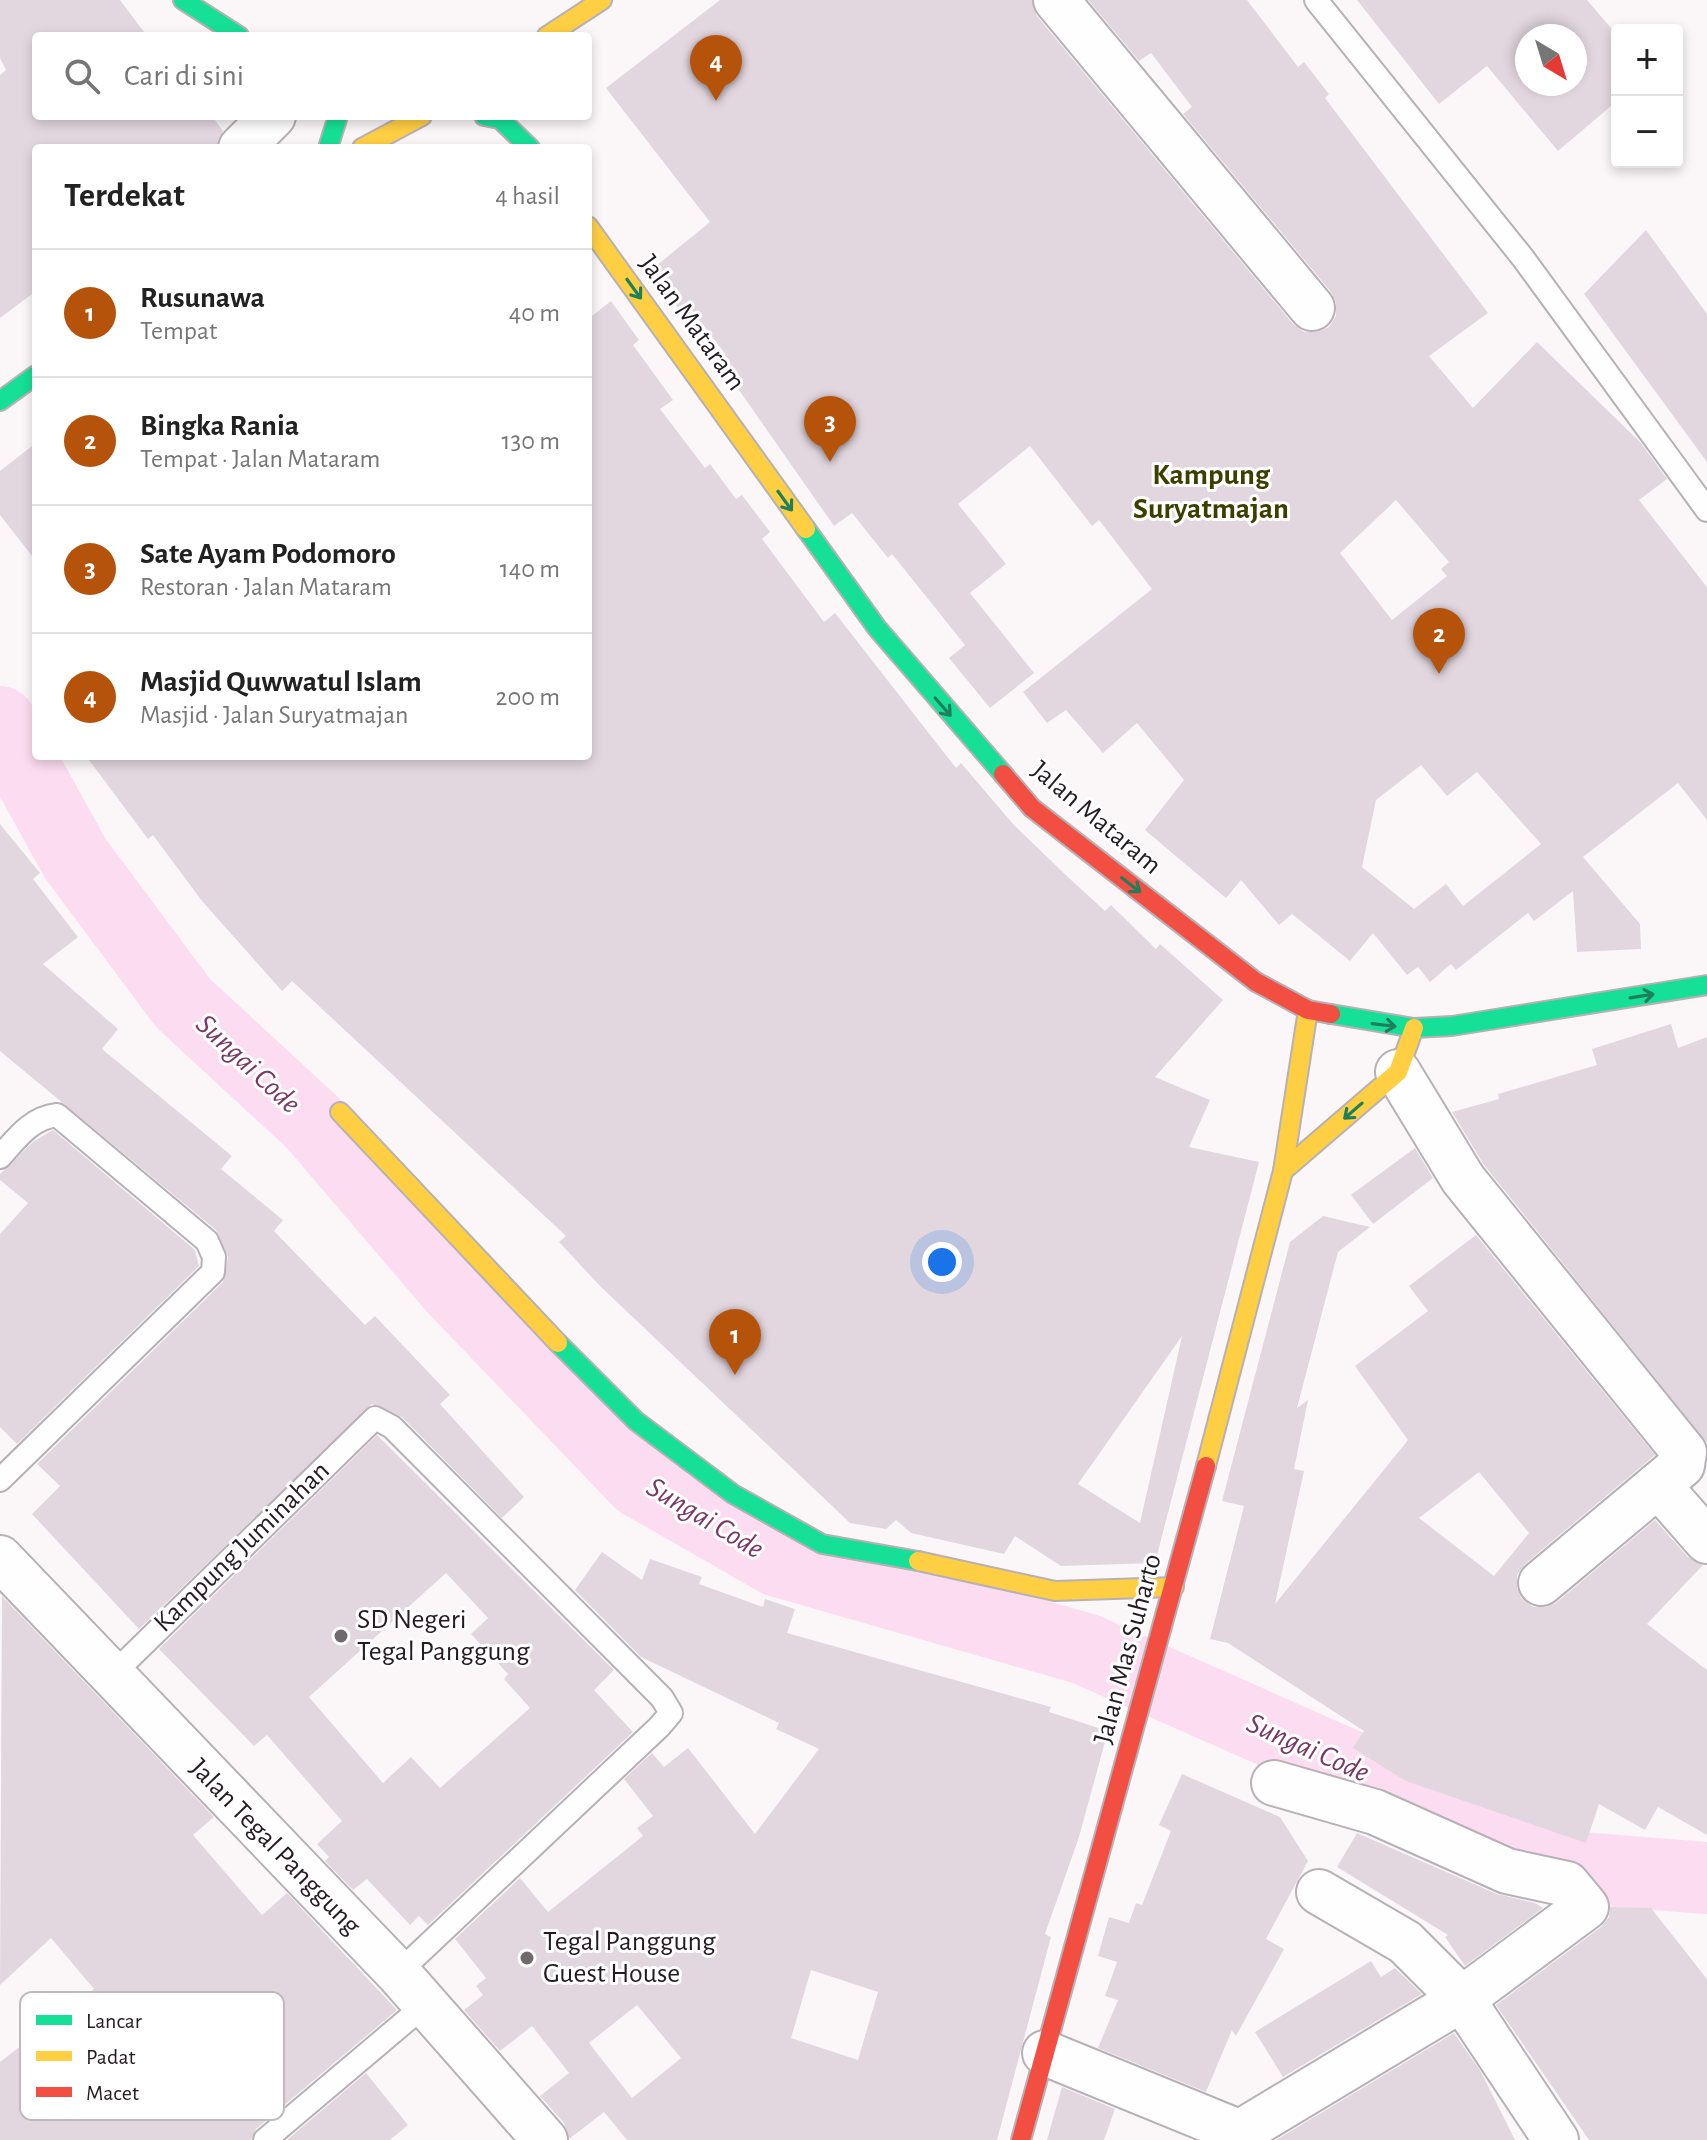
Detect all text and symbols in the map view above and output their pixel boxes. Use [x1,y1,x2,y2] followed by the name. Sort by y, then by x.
[1515,24,1587,96] north arrow
[1611,24,1683,168] map controls
[1611,24,1683,96] button: +
[32,32,592,120] search box
[690,35,742,101] pin: 4
[60,54,104,98] icon: search
[124,61,244,91] text: Cari di sini
[1611,96,1683,168] button: −
[64,179,185,213] text: Terdekat
[495,183,560,209] text: 4 hasil
[634,250,750,396] street label: Jalan Mataram
[625,278,642,300] one-way arrow
[140,283,265,313] text: Rusunawa
[85,300,95,326] text: 1
[509,300,560,326] text: 40 m
[140,318,217,344] text: Tempat
[804,396,856,462] pin: 3
[140,411,299,441] text: Bingka Rania
[84,428,96,454] text: 2
[502,428,560,454] text: 130 m
[140,446,380,472] text: Tempat · Jalan Mataram
[1133,460,1289,524] district label: Kampung Suryatmajan
[777,489,793,511] one-way arrow
[140,539,396,569] text: Sate Ayam Podomoro
[84,556,96,582] text: 3
[500,556,560,582] text: 140 m
[140,574,392,600] text: Restoran · Jalan Mataram
[1413,608,1465,674] pin: 2
[140,667,422,697] text: Masjid Quwwatul Islam
[83,684,97,710] text: 4
[496,684,560,710] text: 200 m
[934,696,952,717] one-way arrow
[140,702,408,728] text: Masjid · Jalan Suryatmajan
[1026,756,1166,880] street label: Jalan Mataram
[1120,876,1141,893] one-way arrow
[1628,988,1654,1003] one-way arrow
[190,1009,306,1119] water label: Sungai Code
[1371,1018,1396,1033] one-way arrow
[1343,1102,1364,1120] one-way arrow
[922,1242,962,1282] your location
[709,1309,761,1375] pin: 1
[149,1456,335,1638] street label: Kampung Juminahan
[641,1472,769,1564] water label: Sungai Code
[1089,1551,1167,1747] street label: Jalan Mas Suharto
[357,1606,530,1666] place label: SD Negeri Tegal Panggung
[332,1627,350,1645] marker: SD Negeri Tegal Panggung
[1242,1708,1374,1788] water label: Sungai Code
[184,1754,366,1941] street label: Jalan Tegal Panggung
[543,1928,716,1988] place label: Tegal Panggung Guest House
[518,1949,536,1967] marker: Tegal Panggung Guest House
[20,1992,284,2120] legend
[86,2010,142,2032] text: Lancar
[86,2046,136,2068] text: Padat
[86,2082,139,2104] text: Macet

